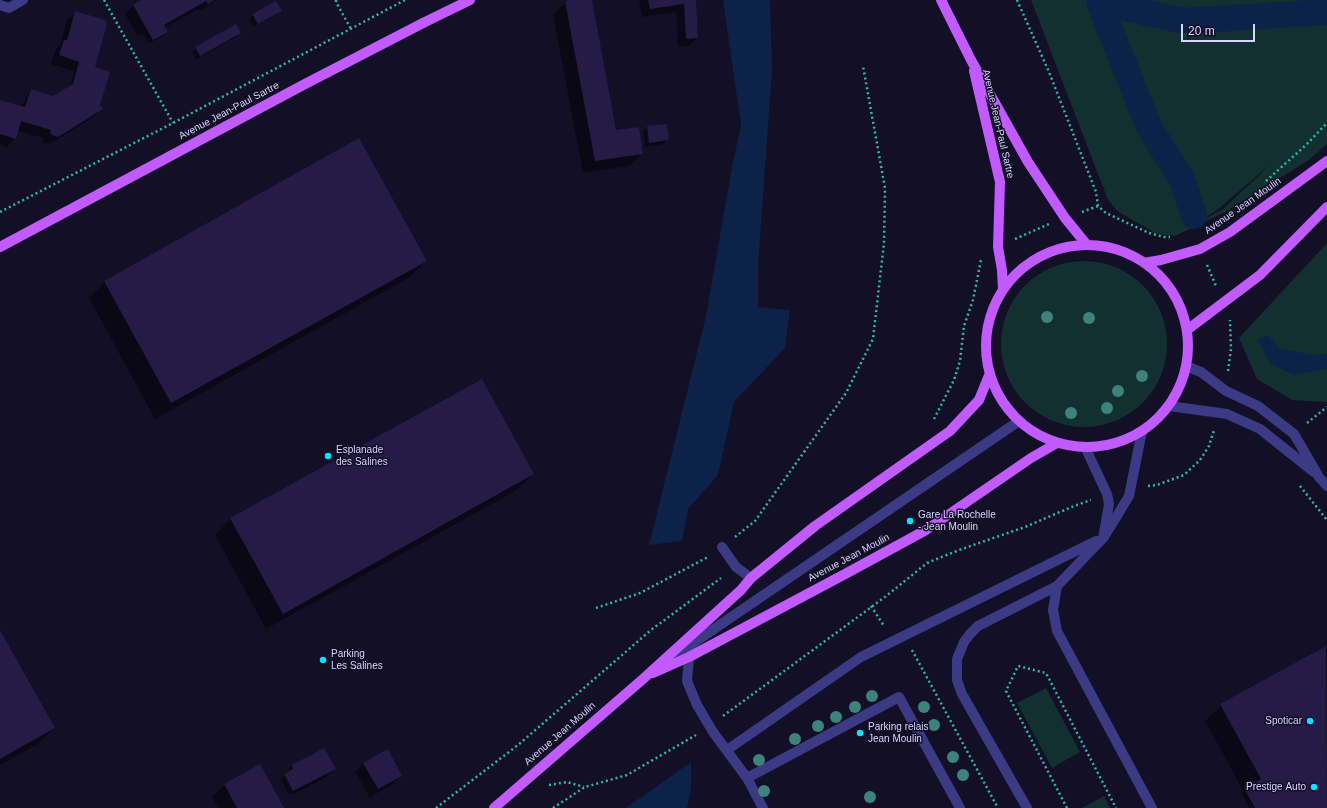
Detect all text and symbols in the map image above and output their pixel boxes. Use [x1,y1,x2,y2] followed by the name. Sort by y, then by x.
[1183,16,1257,42] scale bar
[1188,24,1215,38] text: 20 m
[980,68,1016,180] street label: Avenue Jean-Paul Sartre
[177,80,281,142] street label: Avenue Jean-Paul Sartre
[1203,175,1283,237] street label: Avenue Jean Moulin
[336,444,388,468] place label: Esplanade des Salines
[323,451,333,461] marker: Esplanade des Salines
[918,509,996,532] place label: Gare La Rochelle - Jean Moulin
[905,516,915,526] marker: Gare La Rochelle - Jean Moulin
[806,531,892,585] street label: Avenue Jean Moulin
[331,648,383,672] place label: Parking Les Salines
[318,655,328,665] marker: Parking Les Salines
[522,700,598,768] street label: Avenue Jean Moulin
[1265,715,1302,727] place label: Spoticar
[1305,716,1315,726] marker: Spoticar
[868,721,929,744] place label: Parking relais Jean Moulin
[855,728,865,738] marker: Parking relais Jean Moulin
[1246,781,1306,793] place label: Prestige Auto
[1309,782,1319,792] marker: Prestige Auto

